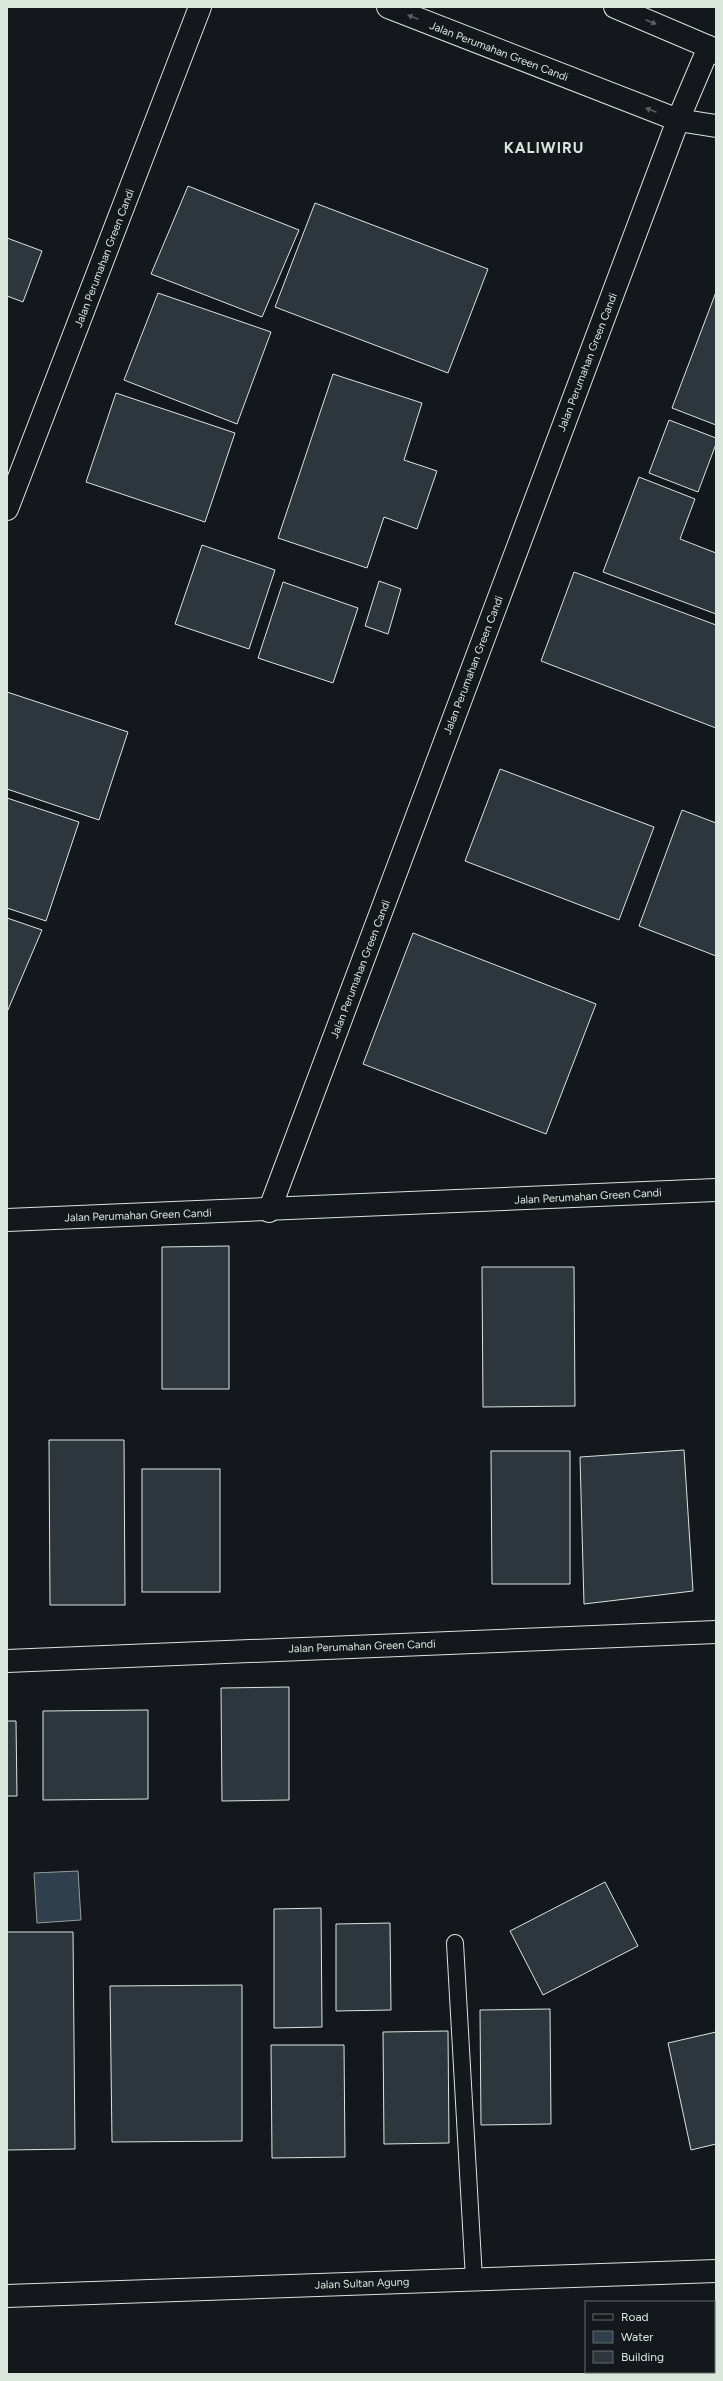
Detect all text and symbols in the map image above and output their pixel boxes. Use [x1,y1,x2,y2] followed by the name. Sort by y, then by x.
[406,13,418,19] one-way arrow
[428,19,570,84] street label: Jalan Perumahan Green Candi
[646,20,658,26] one-way arrow
[645,106,657,112] one-way arrow
[504,139,584,157] district label: KALIWIRU
[72,187,137,329] street label: Jalan Perumahan Green Candi
[555,291,620,433] street label: Jalan Perumahan Green Candi
[441,594,506,736] street label: Jalan Perumahan Green Candi
[328,898,393,1040] street label: Jalan Perumahan Green Candi
[514,1186,662,1207] street label: Jalan Perumahan Green Candi
[64,1206,212,1225] street label: Jalan Perumahan Green Candi
[288,1637,436,1656] street label: Jalan Perumahan Green Candi
[314,2275,410,2292] street label: Jalan Sultan Agung
[585,2301,715,2373] legend
[621,2310,649,2324] text: Road
[621,2330,653,2344] text: Water
[621,2350,664,2364] text: Building

